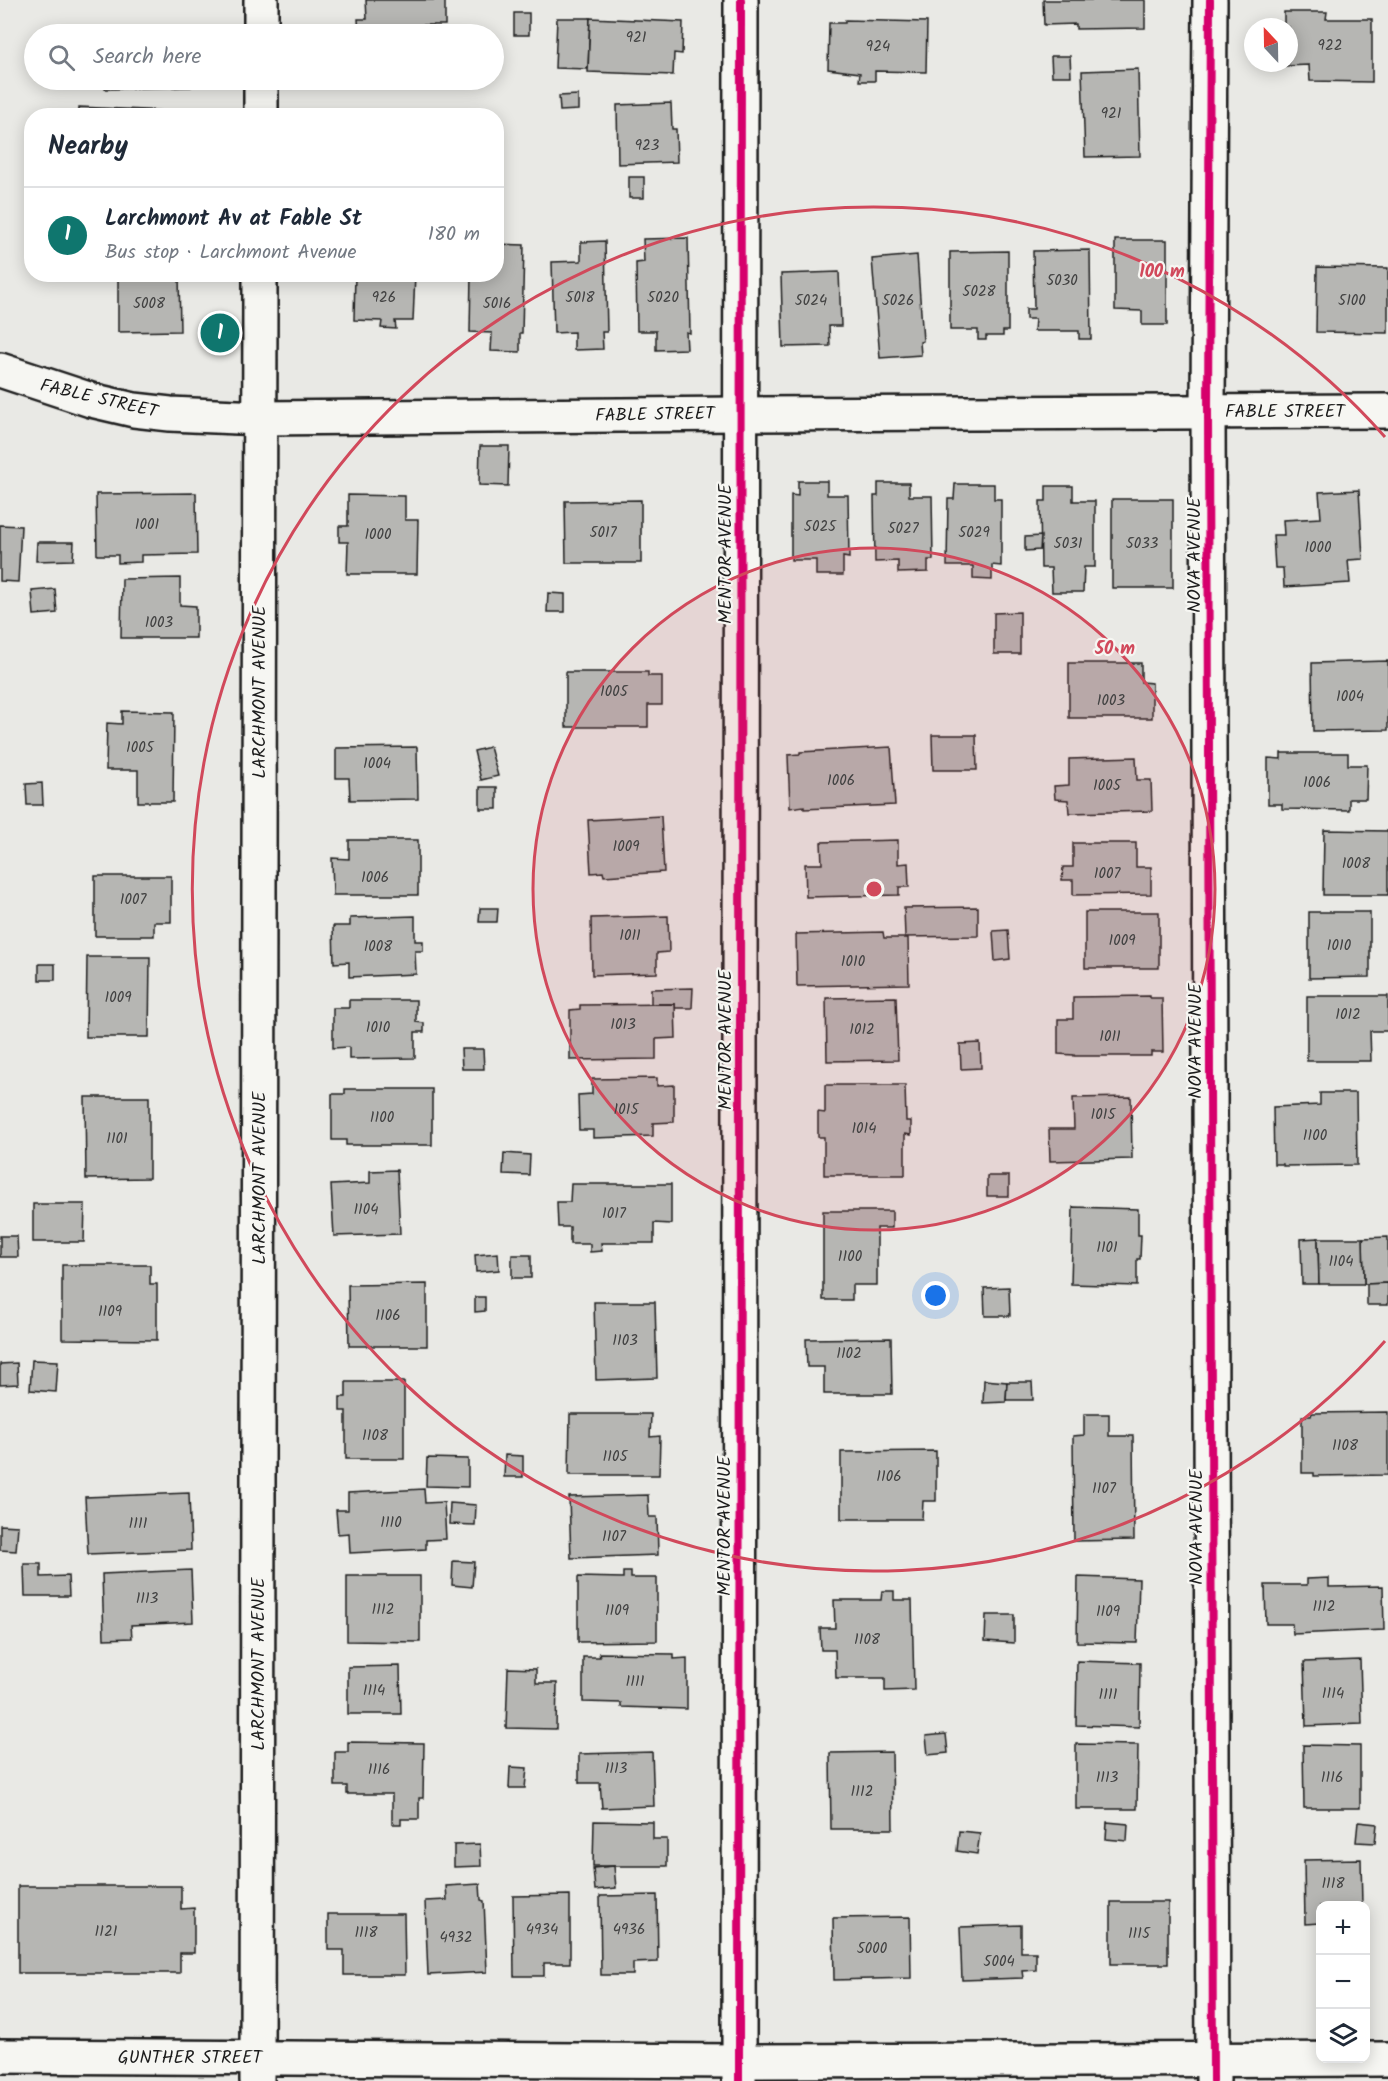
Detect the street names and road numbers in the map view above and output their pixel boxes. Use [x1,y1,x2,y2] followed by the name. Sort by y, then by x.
[37,372,162,427] street label: FABLE STREET
[1225,398,1346,427] street label: FABLE STREET
[595,400,717,431] street label: FABLE STREET
[712,484,741,624] street label: MENTOR AVENUE
[1181,497,1210,613] street label: NOVA AVENUE
[246,605,275,778] street label: LARCHMONT AVENUE
[712,970,741,1110] street label: MENTOR AVENUE
[1182,983,1211,1099] street label: NOVA AVENUE
[246,1091,275,1264] street label: LARCHMONT AVENUE
[711,1456,740,1596] street label: MENTOR AVENUE
[1183,1469,1212,1585] street label: NOVA AVENUE
[245,1577,274,1750] street label: LARCHMONT AVENUE
[118,2044,264,2073] street label: GUNTHER STREET

